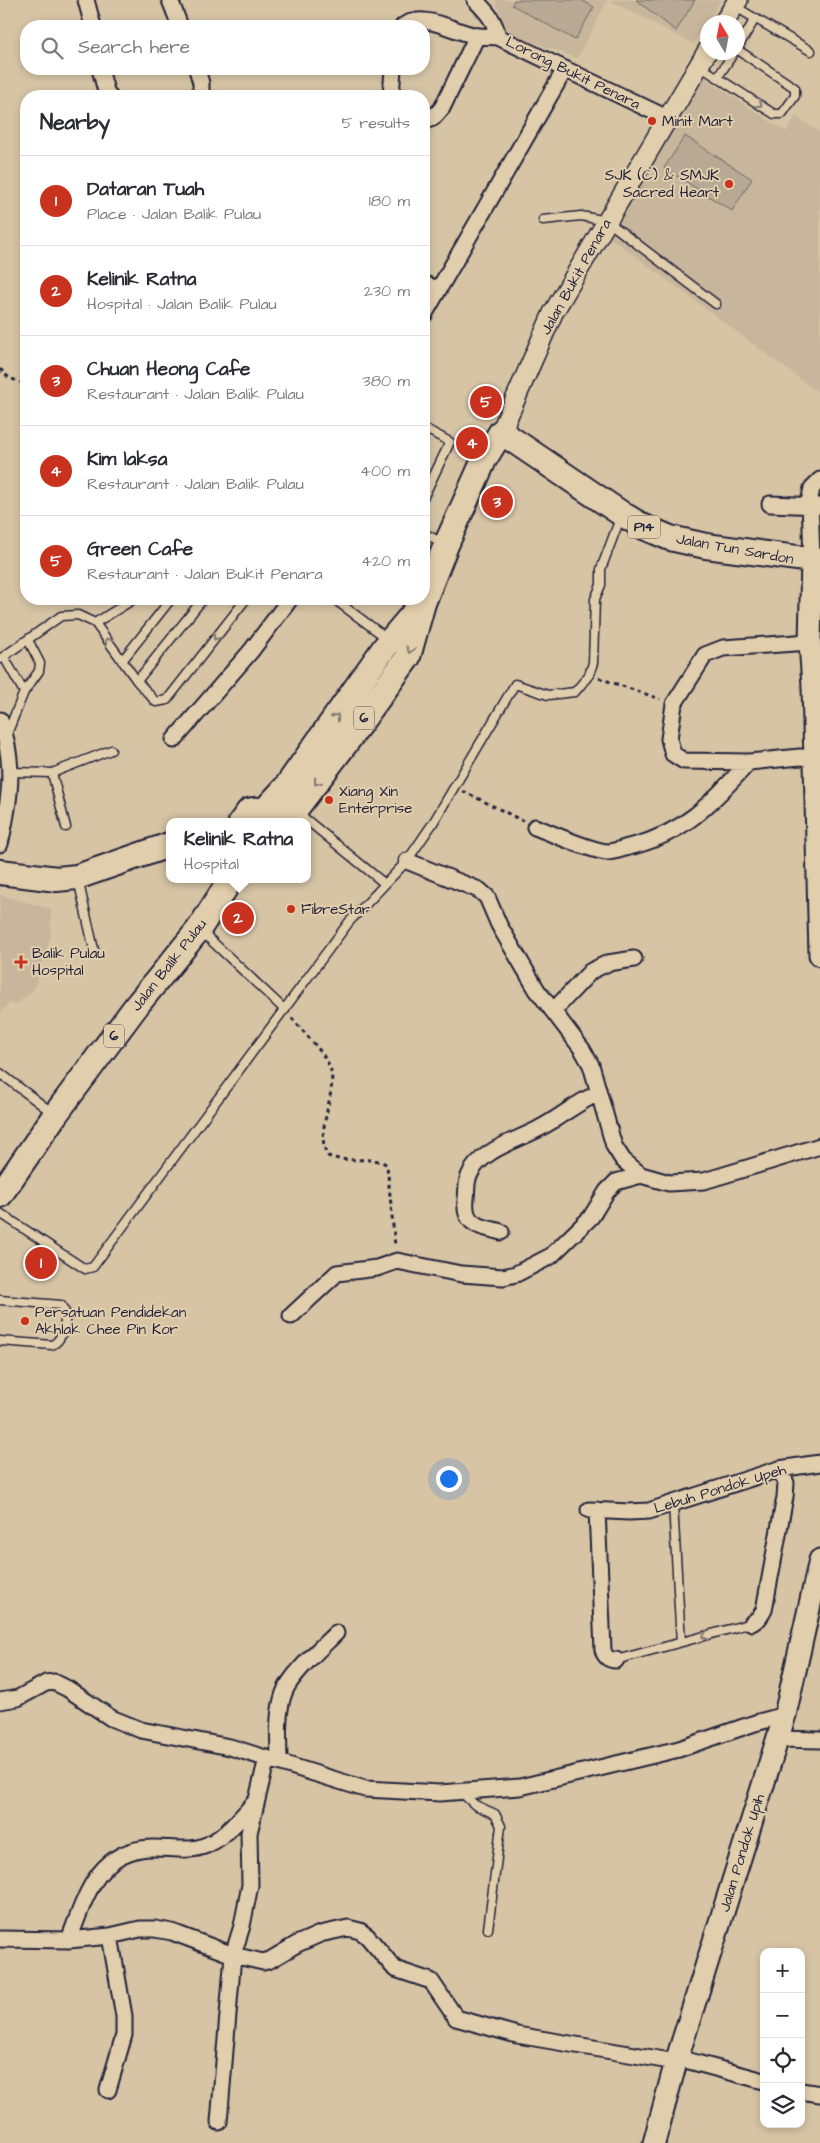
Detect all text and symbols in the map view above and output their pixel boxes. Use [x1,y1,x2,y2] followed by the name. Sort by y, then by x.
[700,15,745,60] north arrow
[20,20,430,75] search box
[502,31,644,116] street label: Lorong Bukit Penara
[38,34,66,62] icon: search
[78,34,190,61] text: Search here
[753,98,762,107] one-way arrow
[40,108,110,137] text: Nearby
[662,111,733,132] place label: Minit Mart
[342,112,410,134] text: 5 results
[646,115,658,127] marker: Minit Mart
[605,165,719,203] place label: SJK (C) & SMJK Sacred Heart
[87,176,204,203] text: Dataran Tuah
[723,178,735,190] marker: SJK (C) & SMJK Sacred Heart
[55,190,57,212] text: 1
[369,190,410,212] text: 180 m
[87,203,261,225] text: Place · Jalan Balik Pulau
[535,215,617,339] street label: Jalan Bukit Penara
[87,266,196,293] text: Kelinik Ratna
[51,280,61,302] text: 2
[364,280,410,302] text: 230 m
[87,293,277,315] text: Hospital · Jalan Balik Pulau
[87,356,250,383] text: Chuan Heong Cafe
[52,370,60,392] text: 3
[363,370,410,392] text: 380 m
[87,383,304,405] text: Restaurant · Jalan Balik Pulau
[470,383,502,421] pin: 5
[456,424,488,462] pin: 4
[87,446,167,473] text: Kim laksa
[51,460,61,482] text: 4
[360,460,410,482] text: 400 m
[87,473,304,495] text: Restaurant · Jalan Balik Pulau
[481,483,513,521] pin: 3
[628,516,660,538] road number: P14
[675,528,796,570] street label: Jalan Tun Sardon
[87,536,193,563] text: Green Cafe
[50,550,62,572] text: 5
[361,550,410,572] text: 420 m
[87,563,323,585] text: Restaurant · Jalan Bukit Penara
[213,631,221,640] one-way arrow
[105,637,114,647] one-way arrow
[405,645,416,654] one-way arrow
[354,706,374,730] road number: 6
[330,714,338,723] one-way arrow
[314,776,322,785] one-way arrow
[339,781,412,819] place label: Xiang Xin Enterprise
[323,794,335,806] marker: Xiang Xin Enterprise
[166,818,311,883] popup
[184,826,293,853] text: Kelinik Ratna
[184,853,239,875] text: Hospital
[222,899,254,937] pin: 2
[301,899,370,920] place label: FibreStar
[285,903,297,915] marker: FibreStar
[126,914,212,1016] street label: Jalan Balik Pulau
[32,943,105,981] place label: Balik Pulau Hospital
[14,955,28,969] marker: Balik Pulau Hospital
[104,1024,124,1048] road number: 6
[25,1244,57,1282] pin: 1
[35,1302,187,1340] place label: Persatuan Pendidekan Akhlak Chee Pin Kor
[19,1315,31,1327] marker: Persatuan Pendidekan Akhlak Chee Pin Kor
[651,1459,789,1519] street label: Lebuh Pondok Upeh
[436,1466,462,1492] your location
[700,1630,709,1641] one-way arrow
[714,1791,770,1915] street label: Jalan Pondok Upih
[760,1948,805,2128] map controls
[760,1948,805,1993] button: +
[760,1993,805,2038] button: −
[760,2038,805,2083] button: locate
[760,2083,805,2128] button: layers

